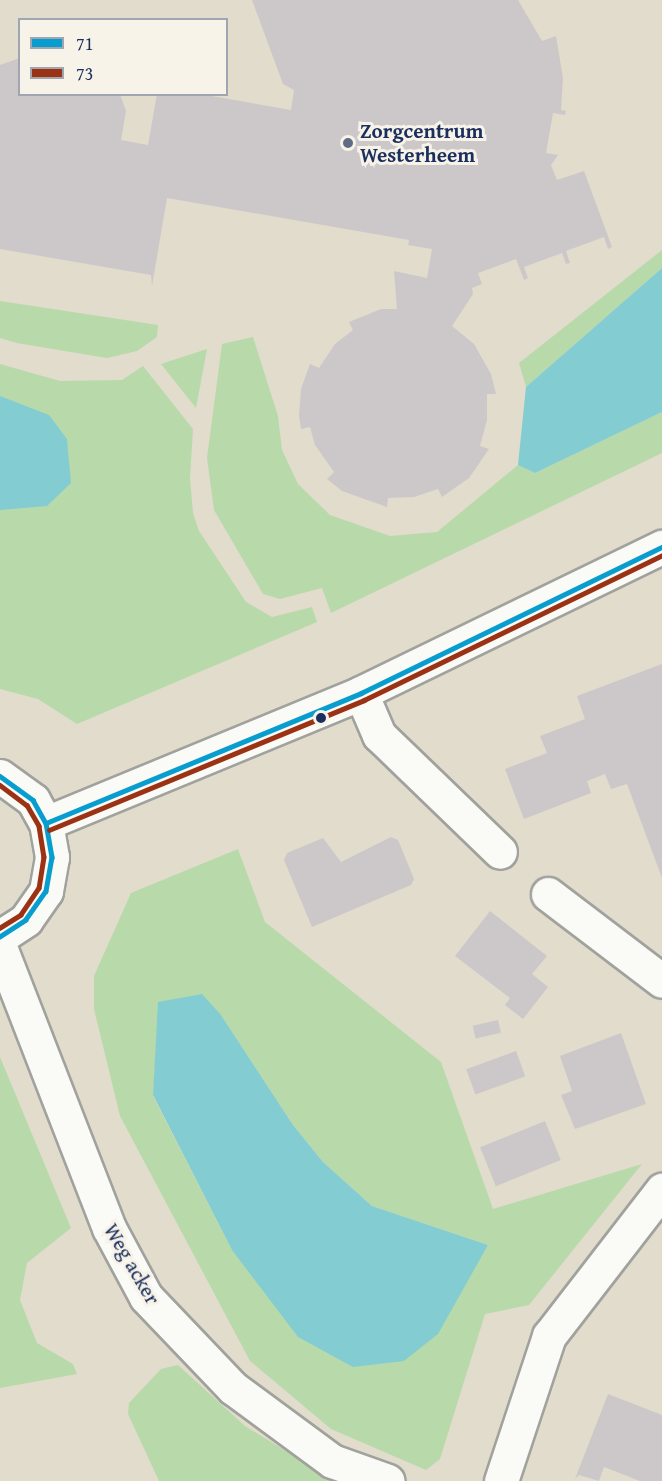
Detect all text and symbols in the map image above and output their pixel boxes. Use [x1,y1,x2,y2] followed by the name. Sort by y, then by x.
[18,18,228,96] legend
[76,30,93,57] text: 71
[76,60,93,87] text: 73
[360,118,484,168] place label: Zorgcentrum Westerheem
[341,136,355,150] marker: Zorgcentrum Westerheem
[315,712,327,724] unlabelled marker
[99,1219,165,1309] street label: Weg acker

